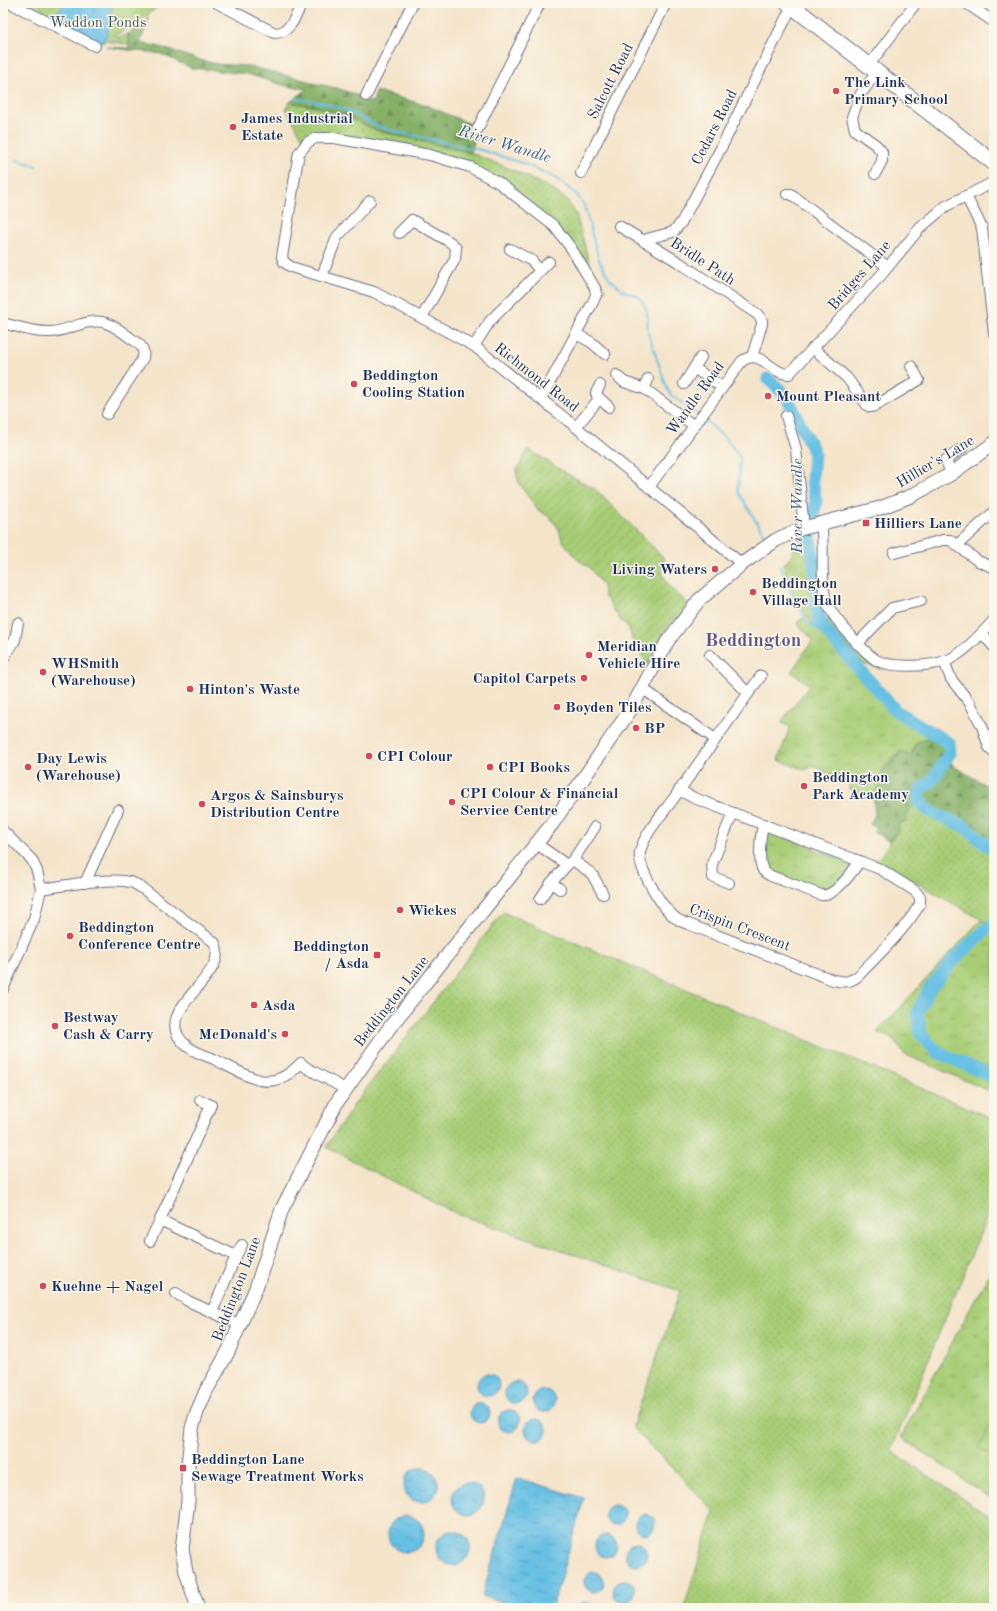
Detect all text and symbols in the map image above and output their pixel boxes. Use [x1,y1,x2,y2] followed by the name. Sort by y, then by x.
[50,16,146,31] park label: Waddon Ponds
[586,41,637,122] street label: Salcott Road
[844,76,949,108] place label: The Link Primary School
[831,86,841,96] marker: The Link Primary School
[690,87,741,168] street label: Cedars Road
[241,112,353,144] place label: James Industrial Estate
[228,122,238,132] marker: James Industrial Estate
[455,123,553,167] water label: River Wandle
[667,236,737,289] street label: Bridle Path
[826,238,894,314] street label: Bridges Lane
[491,341,581,416] street label: Richmond Road
[665,359,728,438] street label: Wandle Road
[362,369,465,401] place label: Beddington Cooling Station
[349,379,359,389] marker: Beddington Cooling Station
[776,390,881,405] place label: Mount Pleasant
[763,391,773,401] marker: Mount Pleasant
[894,433,977,491] street label: Hillier's Lane
[790,458,806,555] water label: River Wandle
[874,517,962,532] place label: Hilliers Lane
[861,518,871,528] marker: Hilliers Lane
[611,563,707,578] place label: Living Waters
[710,564,720,574] marker: Living Waters
[761,577,842,609] place label: Beddington Village Hall
[748,587,758,597] marker: Beddington Village Hall
[705,632,801,651] district label: Beddington
[597,640,680,672] place label: Meridian Vehicle Hire
[584,650,594,660] marker: Meridian Vehicle Hire
[51,657,136,689] place label: WHSmith (Warehouse)
[38,667,48,677] marker: WHSmith (Warehouse)
[473,672,576,687] place label: Capitol Carpets
[579,673,589,683] marker: Capitol Carpets
[198,683,300,698] place label: Hinton's Waste
[185,684,195,694] marker: Hinton's Waste
[565,701,651,716] place label: Boyden Tiles
[552,702,562,712] marker: Boyden Tiles
[644,722,665,737] place label: BP
[631,723,641,733] marker: BP
[377,750,453,765] place label: CPI Colour
[364,751,374,761] marker: CPI Colour
[36,752,121,784] place label: Day Lewis (Warehouse)
[498,761,570,776] place label: CPI Books
[23,762,33,772] marker: Day Lewis (Warehouse)
[485,762,495,772] marker: CPI Books
[812,771,909,803] place label: Beddington Park Academy
[799,781,809,791] marker: Beddington Park Academy
[460,787,619,819] place label: CPI Colour & Financial Service Centre
[210,789,343,821] place label: Argos & Sainsburys Distribution Centre
[447,797,457,807] marker: CPI Colour & Financial Service Centre
[197,799,207,809] marker: Argos & Sainsburys Distribution Centre
[687,902,792,955] street label: Crispin Crescent
[408,904,457,919] place label: Wickes
[395,905,405,915] marker: Wickes
[78,921,201,953] place label: Beddington Conference Centre
[65,931,75,941] marker: Beddington Conference Centre
[293,940,369,972] place label: Beddington / Asda
[372,950,382,960] marker: Beddington / Asda
[352,954,432,1050] street label: Beddington Lane
[262,999,296,1014] place label: Asda
[249,1000,259,1010] marker: Asda
[63,1011,154,1043] place label: Bestway Cash & Carry
[50,1021,60,1031] marker: Bestway Cash & Carry
[199,1028,277,1043] place label: McDonald's
[280,1029,290,1039] marker: McDonald's
[211,1235,264,1344] street label: Beddington Lane
[51,1280,164,1295] place label: Kuehne + Nagel
[38,1281,48,1291] marker: Kuehne + Nagel
[191,1453,364,1485] place label: Beddington Lane Sewage Treatment Works
[178,1463,188,1473] marker: Beddington Lane Sewage Treatment Works

